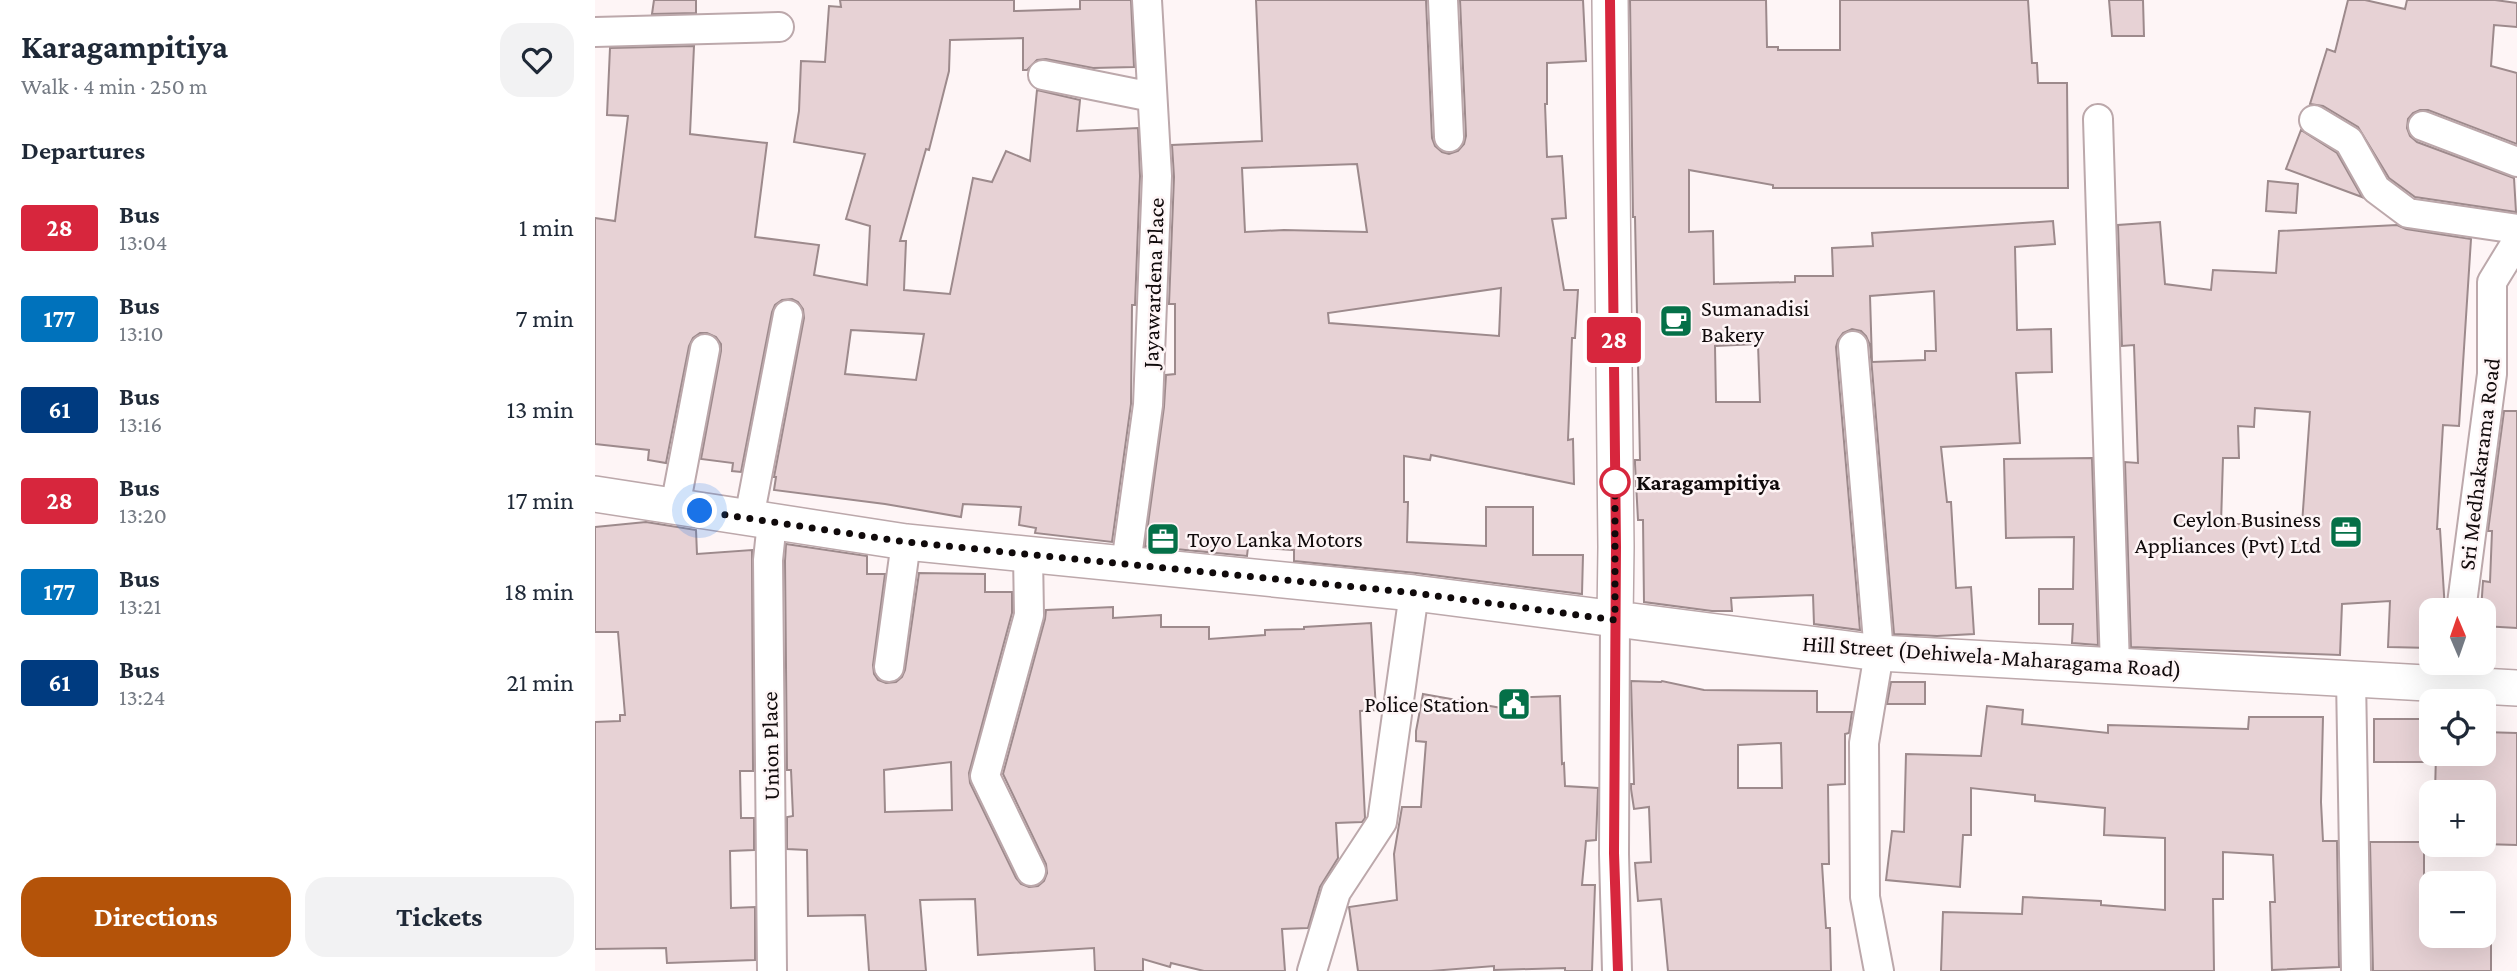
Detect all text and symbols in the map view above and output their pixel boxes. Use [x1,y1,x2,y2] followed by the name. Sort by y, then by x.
[500,23,574,97] button: heart
[21,28,228,65] text: Karagampitiya
[21,73,208,99] text: Walk · 4 min · 250 m
[21,136,145,165] text: Departures
[1137,197,1169,371] street label: Jayawardena Place
[119,200,160,229] text: Bus
[519,213,574,242] text: 1 min
[46,214,73,241] text: 28
[119,229,168,255] text: 13:04
[119,291,160,320] text: Bus
[1701,295,1809,347] place label: Sumanadisi Bakery
[1657,302,1695,340] cafe icon: Sumanadisi Bakery
[515,304,574,333] text: 7 min
[43,305,76,332] text: 177
[1583,317,1645,363] line badge: 28
[119,320,163,346] text: 13:10
[1601,326,1627,353] text: 28
[2453,356,2505,572] street label: Sri Medhakarama Road
[119,382,160,411] text: Bus
[506,395,574,424] text: 13 min
[48,396,71,423] text: 61
[119,411,162,437] text: 13:16
[1600,467,1630,497] marker: Karagampitiya
[1636,469,1781,495] place label: Karagampitiya
[119,473,160,502] text: Bus
[507,486,574,515] text: 17 min
[46,487,73,514] text: 28
[682,493,717,528] your location
[119,502,167,528] text: 13:20
[2135,506,2321,559] place label: Ceylon Business Appliances (Pvt) Ltd
[2327,513,2365,551] office icon: Ceylon Business Appliances (Pvt) Ltd
[1144,520,1182,558] office icon: Toyo Lanka Motors
[1187,526,1363,552] place label: Toyo Lanka Motors
[119,564,160,593] text: Bus
[505,577,574,606] text: 18 min
[43,578,76,605] text: 177
[119,593,161,619] text: 13:21
[2419,598,2495,676] north arrow
[2419,598,2496,948] map controls
[1801,630,2183,683] street label: Hill Street (Dehiwela-Maharagama Road)
[119,655,160,684] text: Bus
[506,668,574,697] text: 21 min
[48,669,71,696] text: 61
[119,684,166,710] text: 13:24
[1495,685,1533,723] public building icon: Police Station
[2419,689,2496,766] button: locate
[756,691,784,801] street label: Union Place
[1364,691,1489,717] place label: Police Station
[2419,780,2496,857] button: +
[2419,871,2496,948] button: −
[21,877,291,957] button: Directions
[305,877,574,957] button: Tickets

